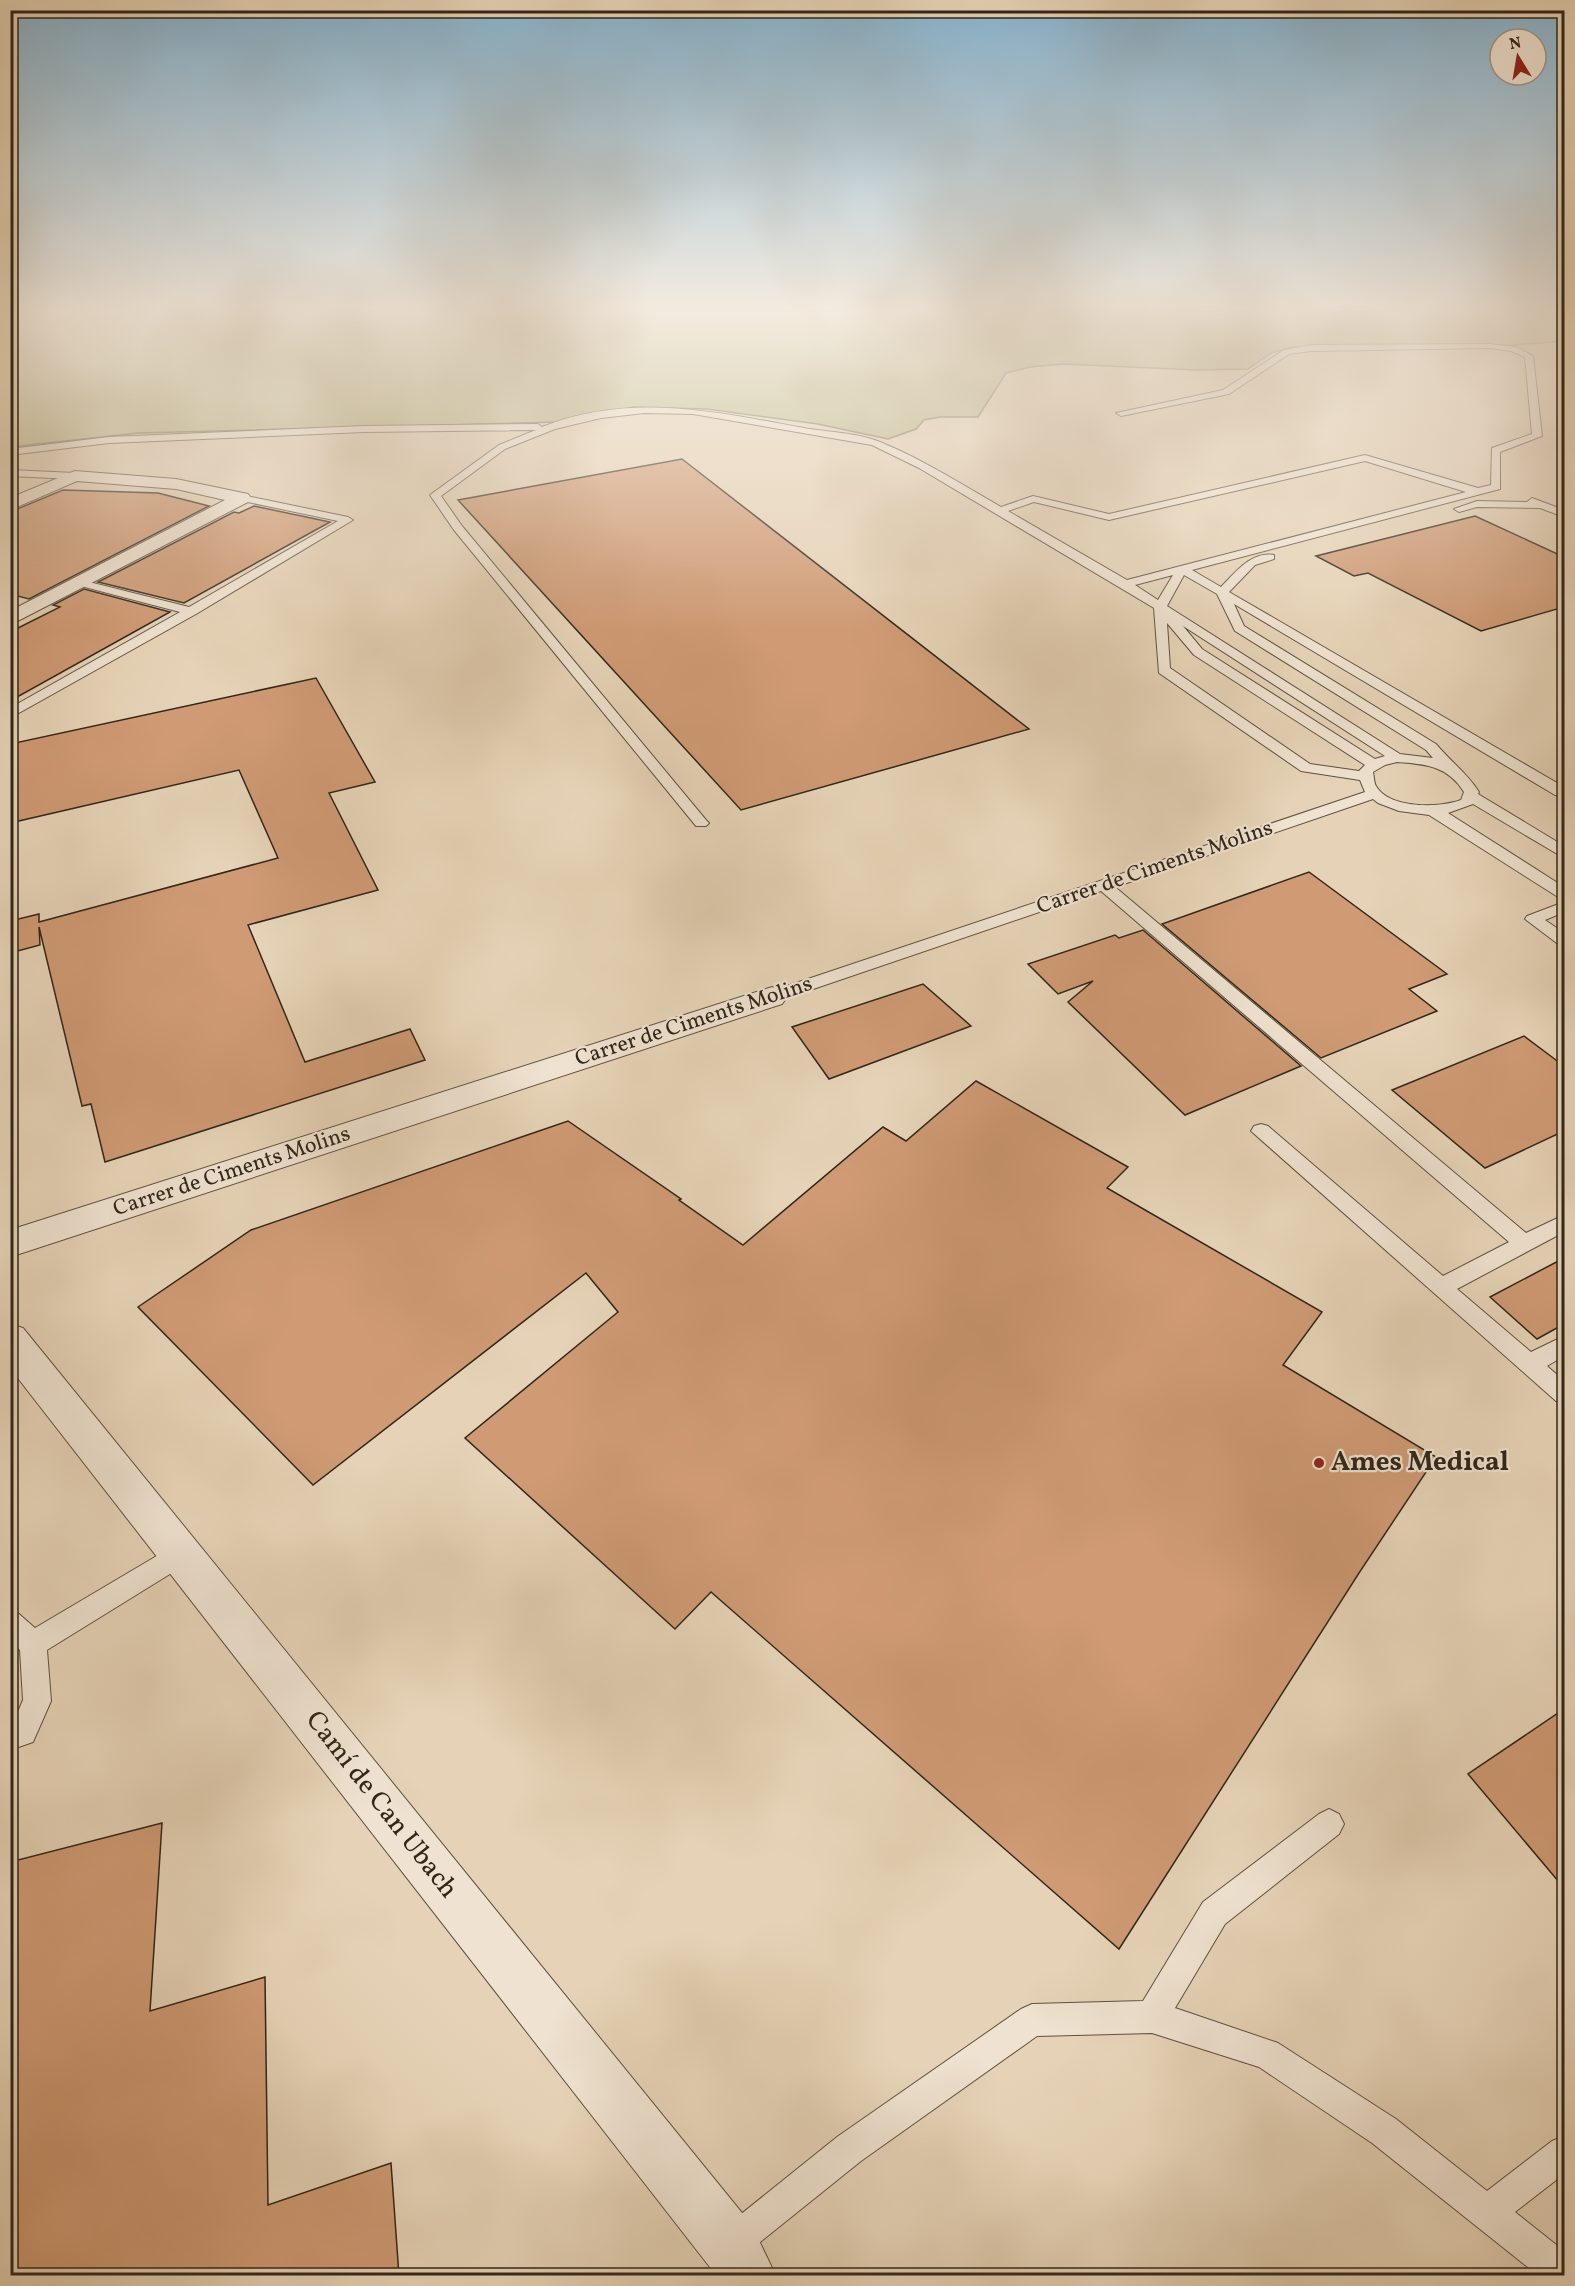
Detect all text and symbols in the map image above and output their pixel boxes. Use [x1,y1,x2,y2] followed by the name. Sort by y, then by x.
[1488,27,1548,87] north arrow
[1508,32,1524,56] text: N
[1033,813,1277,923] street label: Carrer de Ciments Molins
[571,969,817,1075] street label: Carrer de Ciments Molins
[109,1119,355,1225] street label: Carrer de Ciments Molins
[1331,1444,1509,1482] place label: Ames Medical
[1312,1456,1326,1470] marker: Ames Medical
[296,1703,466,1907] street label: Camí de Can Ubach

